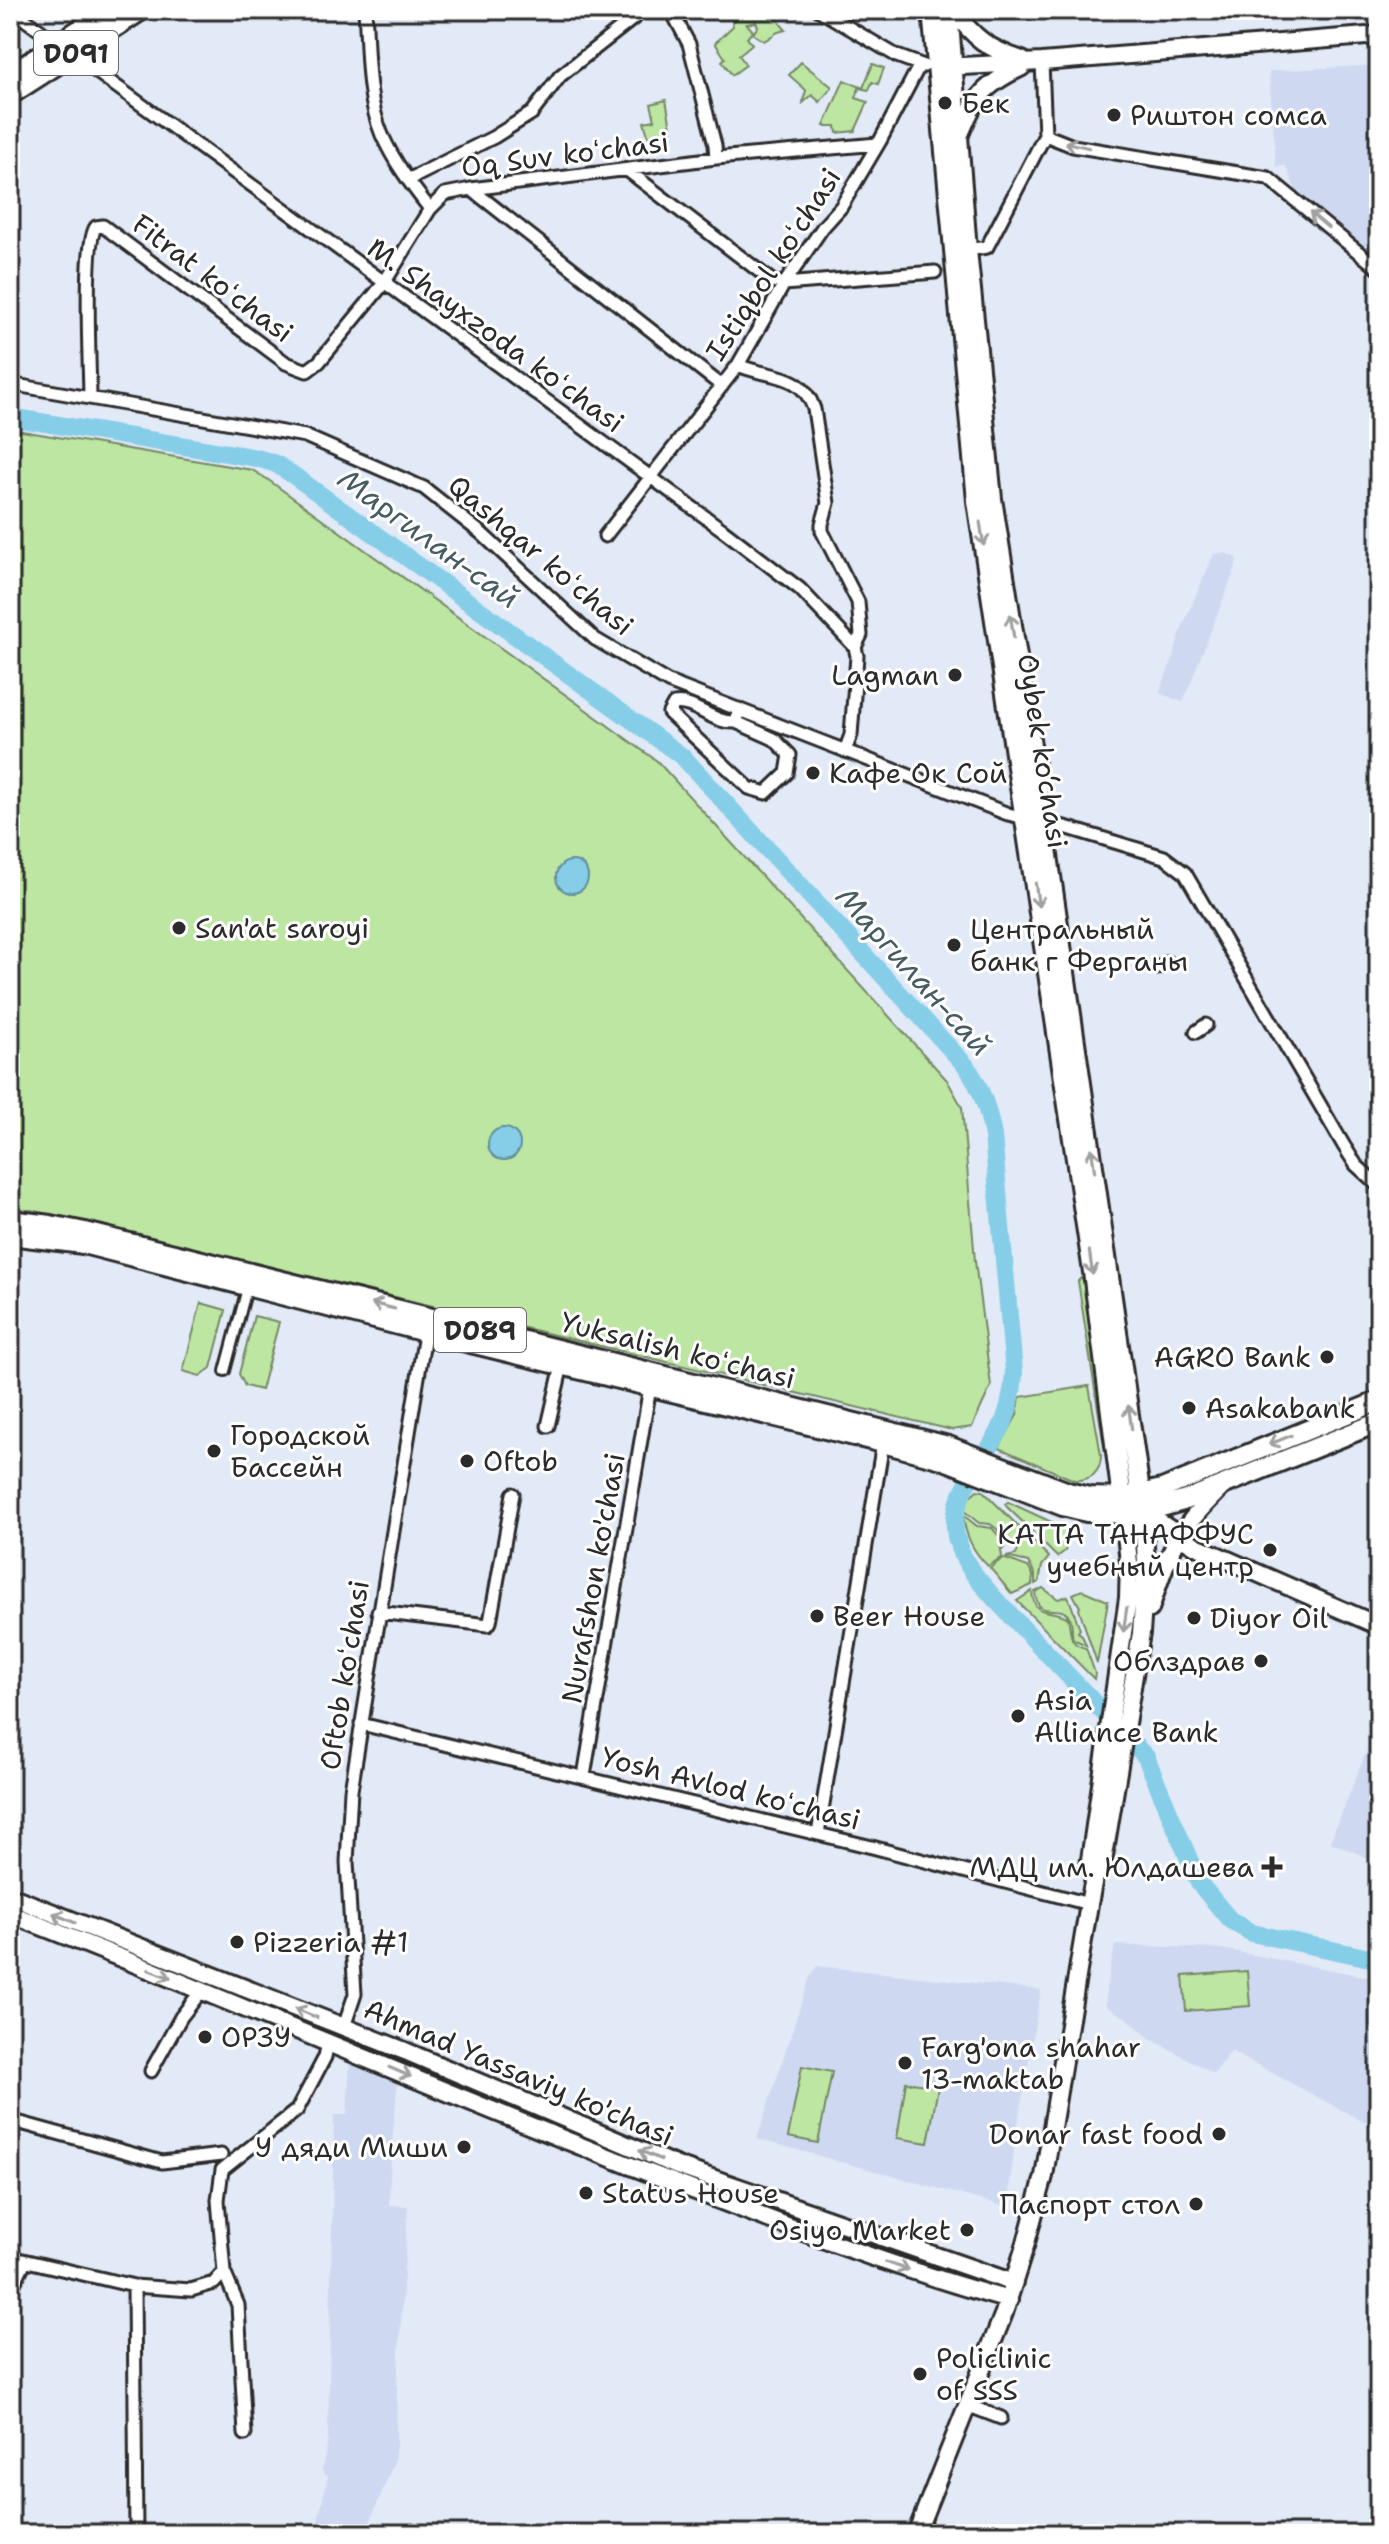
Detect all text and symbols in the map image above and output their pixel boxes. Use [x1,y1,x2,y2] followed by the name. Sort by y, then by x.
[34,31,118,75] road number: D091
[961,84,1010,122] place label: Бек
[936,94,954,112] marker: Бек
[1130,96,1327,134] place label: Риштон сомса
[1105,106,1123,124] marker: Риштон сомса
[459,122,671,186] street label: Oq Suv koʻchasi
[1064,137,1090,152] one-way arrow
[697,160,849,368] street label: Istiqbol koʻchasi
[125,205,301,351] street label: Fitrat koʻchasi
[1309,211,1330,229] one-way arrow
[360,229,632,441] street label: M. Shayxzoda koʻchasi
[330,458,528,618] water label: Маргилан-сай
[440,466,642,644] street label: Qashqar koʻchasi
[975,520,990,546] one-way arrow
[1004,614,1019,639] one-way arrow
[1009,651,1077,851] street label: Oybek ko‘chasi
[831,656,939,694] place label: Lagman
[946,666,964,684] marker: Lagman
[829,754,1007,792] place label: Кафе Ок Сой
[804,764,822,782] marker: Кафе Ок Сой
[827,877,1001,1065] water label: Маргилан-сай
[1030,882,1045,907] one-way arrow
[195,909,369,947] place label: San'at saroyi
[970,910,1188,980] place label: Центральный банк г Ферганы
[170,919,188,937] marker: San'at saroyi
[945,936,963,954] marker: Центральный банк г Ферганы
[1086,1147,1101,1174] one-way arrow
[1084,1250,1099,1275] one-way arrow
[371,1298,397,1313] one-way arrow
[557,1302,799,1398] street label: Yuksalish koʻchasi
[434,1308,526,1352] road number: D089
[1154,1338,1311,1376] place label: AGRO Bank
[1318,1348,1336,1366] marker: AGRO Bank
[1205,1389,1356,1427] place label: Asakabank
[1180,1399,1198,1417] marker: Asakabank
[1122,1405,1137,1431] one-way arrow
[230,1416,370,1486] place label: Городской Бассейн
[1268,1434,1293,1449] one-way arrow
[205,1442,223,1460] marker: Городской Бассейн
[483,1442,558,1480] place label: Oftob
[552,1450,634,1706] street label: Nurafshon ko'chasi
[458,1452,476,1470] marker: Oftob
[997,1515,1254,1585] place label: КАТТА ТАНАФФУС учебный центр
[1261,1541,1279,1559] marker: КАТТА ТАНАФФУС учебный центр
[310,1577,378,1773] street label: Oftob koʻchasi
[833,1597,985,1635] place label: Beer House
[1210,1599,1328,1637] place label: Diyor Oil
[808,1607,826,1625] marker: Beer House
[1117,1607,1132,1632] one-way arrow
[1185,1609,1203,1627] marker: Diyor Oil
[1113,1642,1245,1680] place label: Облздрав
[1252,1652,1270,1670] marker: Облздрав
[1034,1681,1219,1751] place label: Asia Alliance Bank
[1009,1707,1027,1725] marker: Asia Alliance Bank
[597,1737,865,1839] street label: Yosh Avlod koʻchasi
[970,1848,1254,1886] place label: МДЦ им. Юлдашева
[1261,1856,1283,1878] marker: МДЦ им. Юлдашева
[52,1910,77,1924] one-way arrow
[253,1923,409,1961] place label: Pizzeria #1
[228,1933,246,1951] marker: Pizzeria #1
[147,1968,172,1982] one-way arrow
[358,1989,680,2155] street label: Ahmad Yassaviy ko'chasi
[294,2005,319,2019] one-way arrow
[221,2018,291,2056] place label: ОРЗУ
[196,2028,214,2046] marker: ОРЗУ
[921,2028,1141,2098] place label: Farg'ona shahar 13-maktab
[896,2054,914,2072] marker: Farg'ona shahar 13-maktab
[387,2065,412,2080] one-way arrow
[989,2115,1203,2153] place label: Donar fast food
[1210,2125,1228,2143] marker: Donar fast food
[255,2128,448,2166] place label: У дяди Миши
[455,2138,473,2156] marker: У дяди Миши
[638,2147,663,2161] one-way arrow
[602,2174,779,2212] place label: Status House
[577,2184,595,2202] marker: Status House
[1000,2185,1180,2223] place label: Паспорт стол
[1187,2195,1205,2213] marker: Паспорт стол
[769,2211,951,2249] place label: Osiyo Market
[958,2221,976,2239] marker: Osiyo Market
[884,2259,909,2274] one-way arrow
[936,2339,1052,2409] place label: Policlinic of SSS
[911,2365,929,2383] marker: Policlinic of SSS

